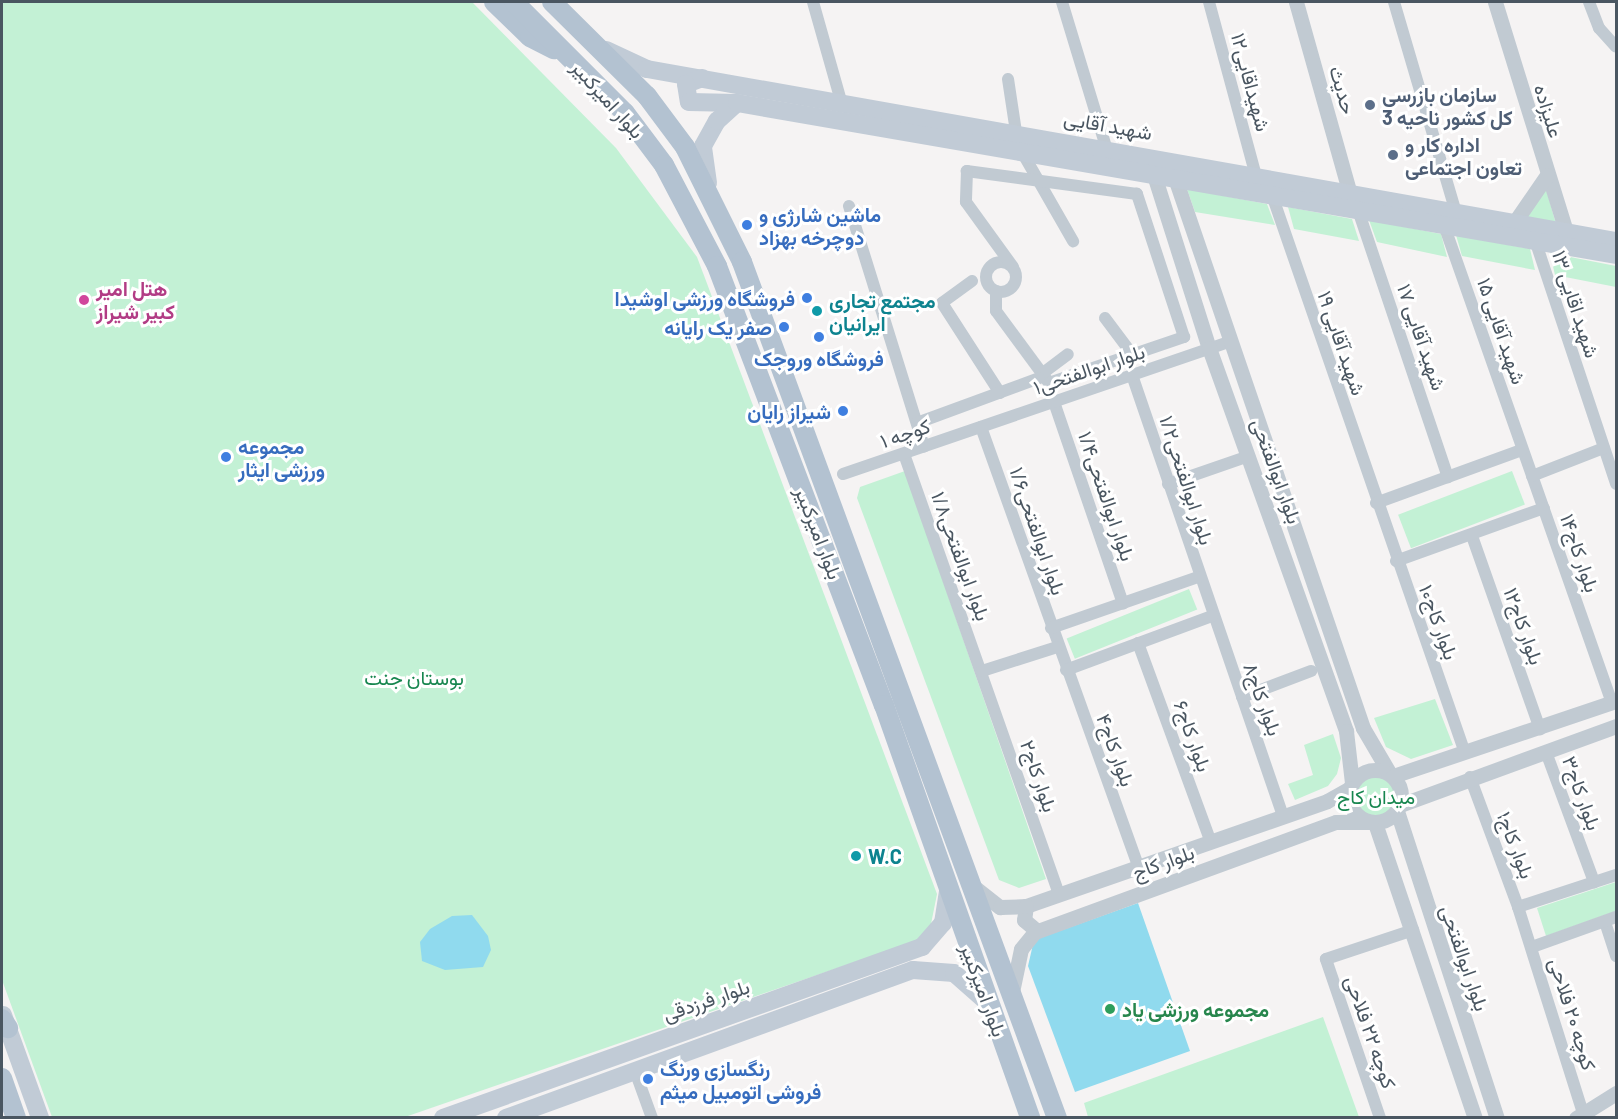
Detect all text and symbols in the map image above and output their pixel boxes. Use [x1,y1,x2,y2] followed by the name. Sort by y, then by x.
[1226,30,1276,134] street label: شهیداقایی۱۲
[567,55,649,143] street label: بلوار امیرکبیر
[1325,63,1361,117] street label: حدیث
[1530,81,1568,141] street label: علیزاده
[1382,82,1513,129] place label: سازمان بازرسی کل کشور ناحیه 3
[1363,98,1377,112] marker: سازمان بازرسی کل کشور ناحیه 3
[1062,105,1154,145] street label: شهید آقایی
[1405,132,1522,179] place label: اداره کار و تعاون اجتماعی
[1386,148,1400,162] marker: اداره کار و تعاون اجتماعی
[759,202,881,249] place label: ماشین شارژی و دوچرخه بهزاد
[740,218,754,232] marker: ماشین شارژی و دوچرخه بهزاد
[1547,247,1605,361] street label: شهید اقایی ۱۳
[1473,275,1531,387] street label: شهید آقایی ۱۵
[96,276,175,323] place label: هتل امیر کبیر شیراز
[1393,281,1451,393] street label: شهید آقایی ۱۷
[615,286,795,310] place label: فروشگاه ورزشی اوشیدا
[829,288,935,335] place label: مجتمع تجاری ایرانیان
[1313,288,1371,398] street label: شهید آقایی ۱۹
[800,291,814,305] marker: فروشگاه ورزشی اوشیدا
[77,293,91,307] marker: هتل امیر کبیر شیراز
[810,304,824,318] marker: مجتمع تجاری ایرانیان
[664,315,772,339] place label: صفر یک رایانه
[777,320,791,334] marker: صفر یک رایانه
[812,330,826,344] marker: فروشگاه وروجک
[1030,339,1148,399] street label: بلوار ابوالفتحی۱
[754,346,884,370] place label: فروشگاه وروجک
[747,399,831,423] place label: شیراز رایان
[836,404,850,418] marker: شیراز رایان
[1155,412,1219,548] street label: بلوار ابوالفتحی۱/۲
[877,413,933,453] street label: کوچه ۱
[1247,415,1307,527] street label: بلوار ابوالفتحی
[1074,428,1140,564] street label: بلوار ابوالفتحی۱/۴
[238,434,325,481] place label: مجموعه ورزشی ایثار
[219,450,233,464] marker: مجموعه ورزشی ایثار
[1005,464,1071,598] street label: بلوار ابوالفتحی۱/۶
[790,483,848,583] street label: بلوار امیرکبیر
[927,488,995,624] street label: بلوار ابوالفتحی۱/۸
[1555,511,1605,595] street label: بلوار کاج۱۴
[1414,581,1464,663] street label: بلوار کاج۱۰
[1499,584,1549,668] street label: بلوار کاج۱۲
[1239,659,1287,739] street label: بلوار کاج۸
[364,665,464,689] park label: بوستان جنت
[1169,697,1217,775] street label: بلوار کاج۶
[1092,710,1140,790] street label: بلوار کاج۴
[1016,737,1062,815] street label: بلوار کاج۲
[1558,753,1606,833] street label: بلوار کاج۳
[1337,784,1415,808] park label: میدان کاج
[1492,808,1540,882] street label: بلوار کاج۱
[1129,840,1197,884] street label: بلوار کاج
[868,844,902,868] place label: W.C
[849,849,863,863] marker: W.C
[1436,902,1494,1014] street label: بلوار ابوالفتحی
[956,940,1012,1040] street label: بلوار امیرکبیر
[1545,955,1601,1073] street label: کوچه ۲۰ فلاحی
[1340,972,1402,1092] street label: کوچه ۲۲ فلاحی
[659,974,753,1026] street label: بلوار فرزدقی
[1122,997,1269,1021] place label: مجموعه ورزشی یاد
[1103,1002,1117,1016] marker: مجموعه ورزشی یاد
[660,1056,821,1103] place label: رنگسازی ورنگ فروشی اتومبیل میثم
[641,1072,655,1086] marker: رنگسازی ورنگ فروشی اتومبیل میثم

